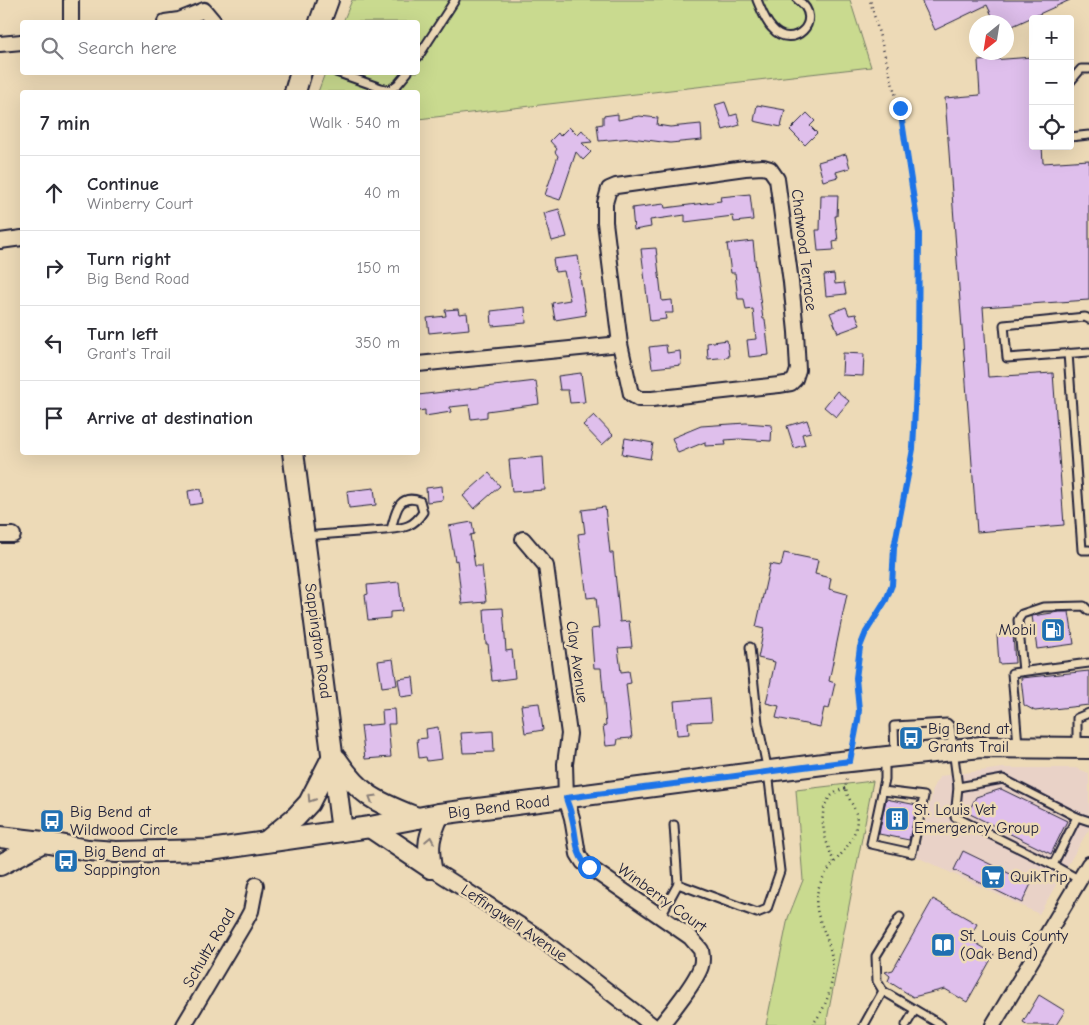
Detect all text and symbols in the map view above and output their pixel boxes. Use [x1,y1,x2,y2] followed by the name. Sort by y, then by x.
[969,15,1014,60] north arrow
[1029,15,1074,150] map controls
[1029,15,1074,60] button: +
[20,20,420,75] search box
[38,34,66,62] icon: search
[78,37,177,59] text: Search here
[1029,60,1074,105] button: −
[889,97,912,120] route end
[1029,105,1074,150] button: locate
[40,111,90,135] text: 7 min
[309,114,400,132] text: Walk · 540 m
[87,173,159,195] text: Continue
[40,179,68,207] icon: ahead
[364,184,400,202] text: 40 m
[788,188,820,312] street label: Chatwood Terrace
[87,195,193,213] text: Winberry Court
[87,248,171,270] text: Turn right
[40,254,68,282] icon: right
[357,259,400,277] text: 150 m
[87,270,190,288] text: Big Bend Road
[87,323,158,345] text: Turn left
[40,329,68,357] icon: left
[355,334,400,352] text: 350 m
[87,345,171,363] text: Grant's Trail
[40,404,68,432] icon: arrive
[87,407,253,429] text: Arrive at destination
[301,582,335,700] street label: Sappington Road
[1040,617,1066,643] fuel station icon: Mobil
[562,620,592,704] street label: Clay Avenue
[998,621,1036,639] place label: Mobil
[928,720,1009,756] place label: Big Bend at Grants Trail
[898,725,924,751] bus stop icon: Big Bend at Grants Trail
[447,792,551,822] street label: Big Bend Road
[308,793,317,803] one-way arrow
[369,795,378,805] one-way arrow
[914,801,1039,837] place label: St. Louis Vet Emergency Group
[70,803,178,839] place label: Big Bend at Wildwood Circle
[884,806,910,832] building icon: St. Louis Vet Emergency Group
[39,808,65,834] bus stop icon: Big Bend at Wildwood Circle
[424,836,434,845] one-way arrow
[84,843,165,879] place label: Big Bend at Sappington
[53,848,79,874] bus stop icon: Big Bend at Sappington
[578,856,601,879] route start
[614,860,710,937] street label: Winberry Court
[980,864,1006,890] supermarket icon: QuikTrip
[1010,868,1068,886] place label: QuikTrip
[458,881,570,965] street label: Leffingwell Avenue
[179,905,239,991] street label: Schultz Road
[960,927,1069,963] place label: St. Louis County (Oak Bend)
[930,932,956,958] library icon: St. Louis County (Oak Bend)

